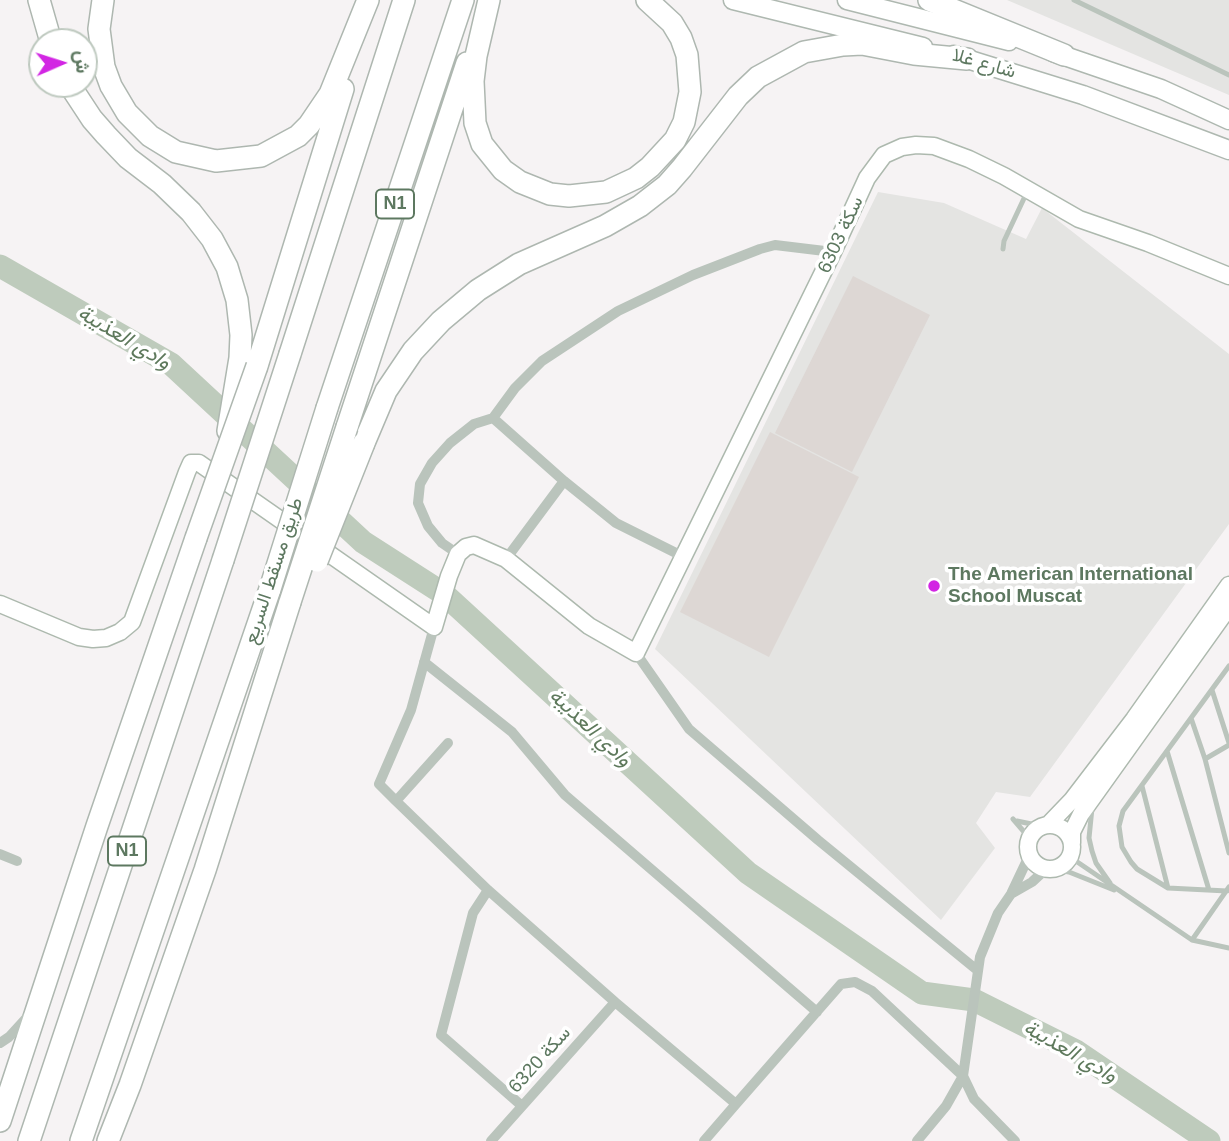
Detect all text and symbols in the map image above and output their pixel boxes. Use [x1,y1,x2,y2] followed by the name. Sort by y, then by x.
[28,28,98,98] north arrow
[950,44,1018,84] street label: شارع غلا
[71,50,94,74] text: ش
[376,190,414,218] road number: N1
[813,193,869,277] street label: سكة 6303
[73,300,175,376] water label: وادي العذيبة
[240,495,308,647] street label: طريق مسقط السريع
[948,564,1193,608] place label: The American International School Muscat
[926,578,942,594] marker: The American International School Muscat
[543,683,637,773] water label: وادي العذيبة
[108,836,146,866] road number: N1
[1019,1015,1121,1089] water label: وادي العذيبة
[504,1022,576,1098] street label: سكة 6320

